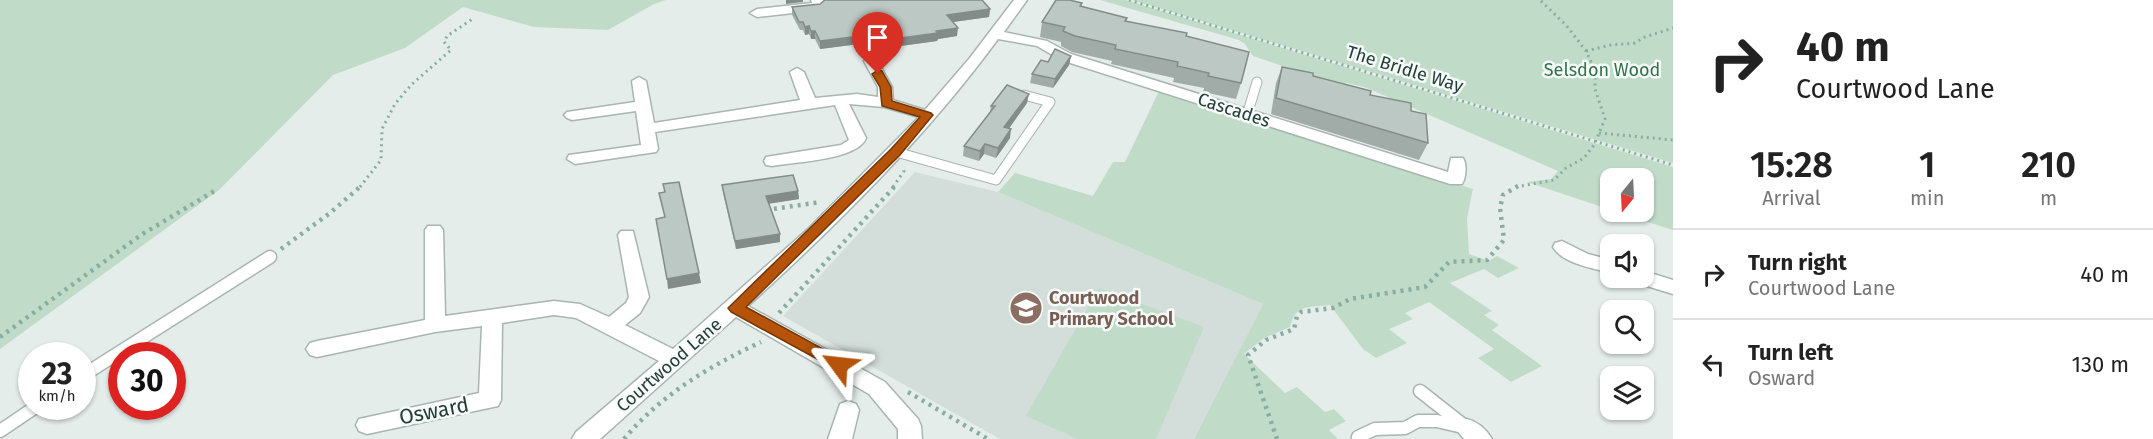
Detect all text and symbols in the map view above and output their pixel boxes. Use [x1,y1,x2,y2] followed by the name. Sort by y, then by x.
[852,12,903,74] pin
[861,21,894,54] icon: arrive
[1796,22,1890,72] text: 40 m
[1697,24,1775,102] icon: right
[1344,41,1466,97] street label: The Bridle Way
[1544,59,1660,81] park label: Selsdon Wood
[1796,73,1995,105] text: Courtwood Lane
[1195,88,1273,132] street label: Cascades
[1750,143,1833,187] text: 15:28
[1919,143,1935,187] text: 1
[2021,143,2076,187] text: 210
[1600,168,1654,222] north arrow
[1600,168,1654,420] map controls
[1762,186,1821,210] text: Arrival
[1910,186,1944,210] text: min
[2040,186,2057,210] text: m
[1600,234,1654,288] button: sound
[1748,249,1847,276] text: Turn right
[1697,258,1730,291] icon: right
[2080,261,2129,288] text: 40 m
[1748,276,1895,300] text: Courtwood Lane
[1049,287,1174,330] place label: Courtwood Primary School
[1008,290,1044,326] school or university icon: Courtwood Primary School
[1600,300,1654,354] button: search
[612,313,726,417] street label: Courtwood Lane
[807,333,871,397] position arrow
[1748,339,1833,366] text: Turn left
[108,342,186,420] speed limit sign: 30
[1697,348,1730,381] icon: left
[2072,351,2129,378] text: 130 m
[42,356,72,392] text: 23
[1600,366,1654,420] button: layers
[1748,366,1815,390] text: Osward
[38,387,76,405] text: km/h
[397,392,471,430] street label: Osward

